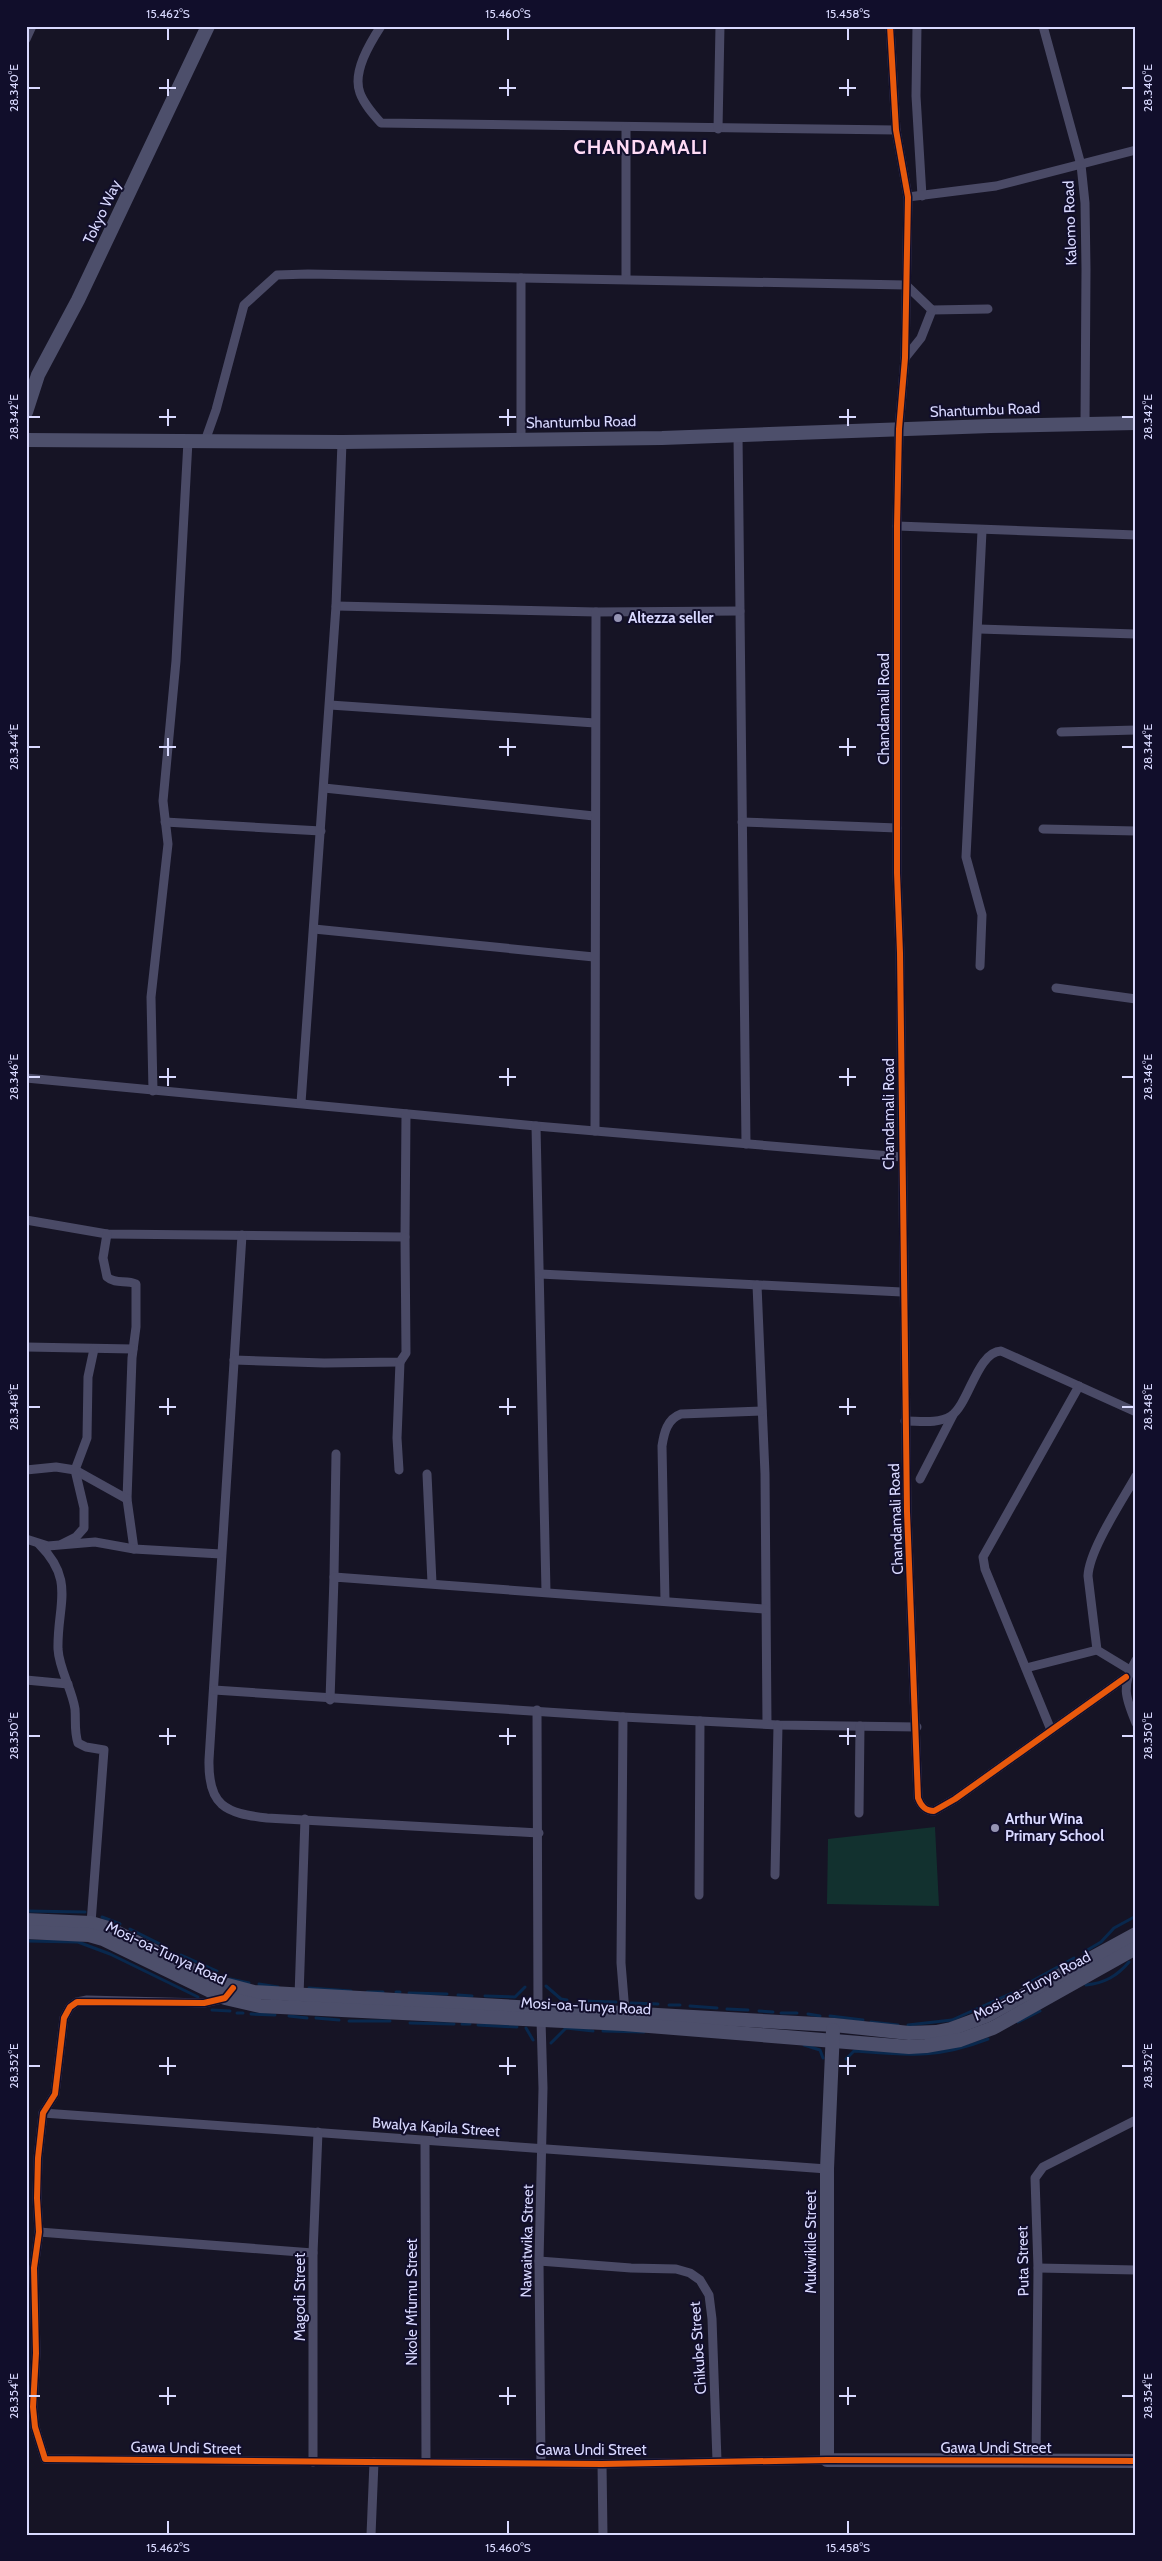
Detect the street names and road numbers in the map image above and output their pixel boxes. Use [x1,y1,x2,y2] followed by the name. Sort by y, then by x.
[79,177,125,247] street label: Tokyo Way
[1060,180,1080,266] street label: Kalomo Road
[930,399,1040,421] street label: Shantumbu Road
[526,412,636,432] street label: Shantumbu Road
[875,653,893,765] street label: Chandamali Road
[880,1058,898,1170] street label: Chandamali Road
[885,1463,907,1575] street label: Chandamali Road
[103,1917,229,1989] street label: Mosi-oa-Tunya Road
[970,1947,1094,2025] street label: Mosi-oa-Tunya Road
[520,1994,652,2018] street label: Mosi-oa-Tunya Road
[371,2114,501,2140] street label: Bwalya Kapila Street
[517,2184,537,2298] street label: Nawaitwika Street
[802,2190,820,2294] street label: Mukwikile Street
[1013,2226,1033,2296] street label: Puta Street
[403,2238,421,2366] street label: Nkole Mfumu Street
[291,2253,309,2341] street label: Magodi Street
[686,2301,710,2395] street label: Chikube Street
[130,2438,242,2458] street label: Gawa Undi Street
[941,2439,1051,2457] street label: Gawa Undi Street
[536,2441,646,2459] street label: Gawa Undi Street

